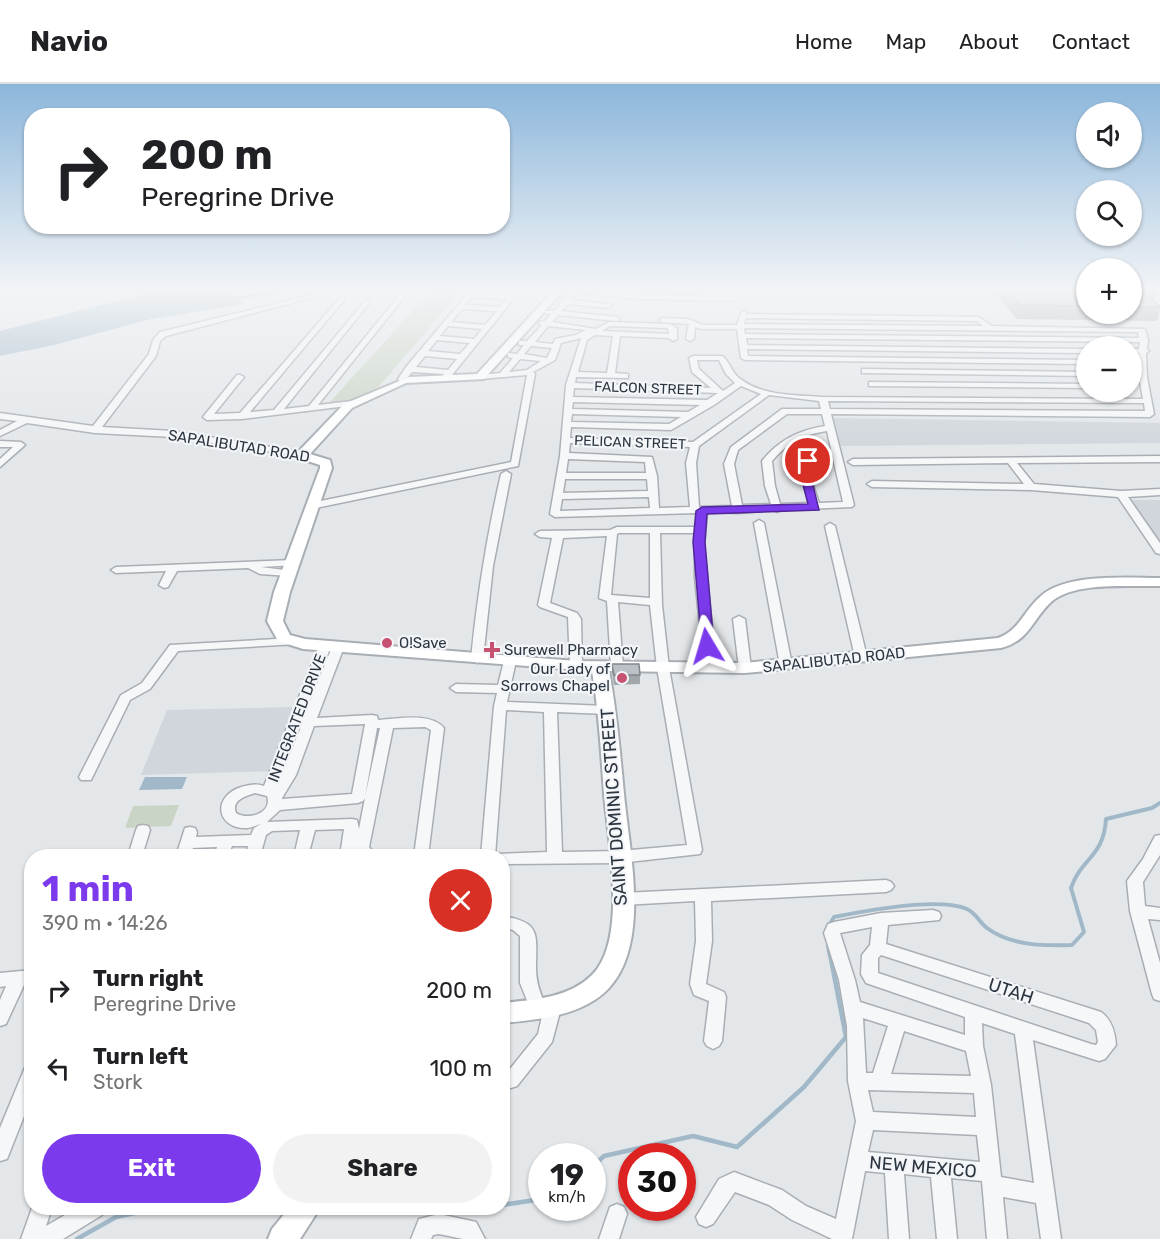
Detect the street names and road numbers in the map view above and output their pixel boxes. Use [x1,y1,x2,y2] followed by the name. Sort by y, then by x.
[594,378,702,399] street label: FALCON STREET
[167,426,311,466] street label: SAPALIBUTAD ROAD
[574,432,686,453] street label: PELICAN STREET
[762,644,906,676] street label: SAPALIBUTAD ROAD
[264,651,330,785] street label: INTEGRATED DRIVE
[596,707,632,907] street label: SAINT DOMINIC STREET
[985,973,1037,1009] street label: UTAH
[868,1151,978,1183] street label: NEW MEXICO

